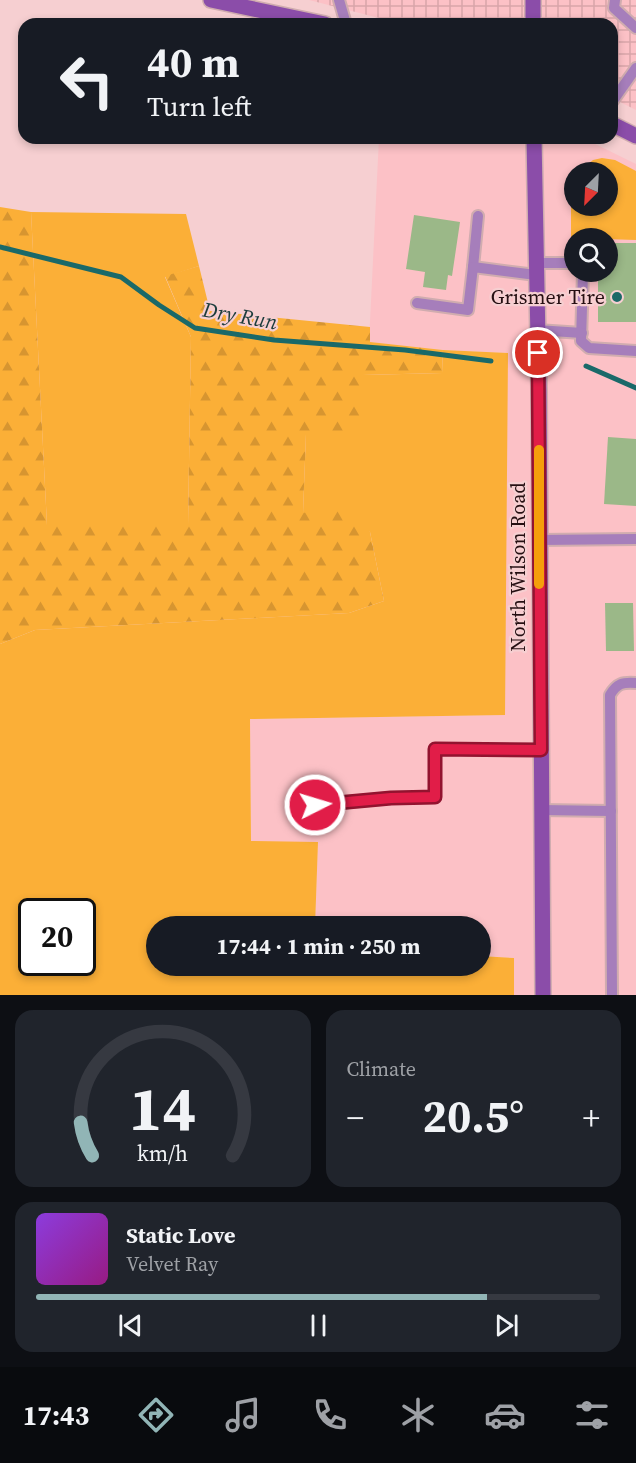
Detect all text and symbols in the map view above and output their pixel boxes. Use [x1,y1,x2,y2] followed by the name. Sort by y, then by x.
[147,33,240,91] text: 40 m
[48,42,126,120] icon: left
[147,88,251,125] text: Turn left
[564,162,618,216] north arrow
[564,162,618,282] map controls
[564,228,618,282] button: search
[491,283,605,311] place label: Grismer Tire
[610,290,624,304] marker: Grismer Tire
[199,295,280,336] water label: Dry Run
[512,327,563,378] pin
[521,336,554,369] icon: arrive
[504,482,532,652] street label: North Wilson Road
[283,773,347,837] position arrow
[18,898,96,976] speed limit sign: 20
[217,931,420,961] text: 17:44 · 1 min · 250 m
[347,1055,416,1083] text: Climate
[129,1065,197,1151] text: 14
[423,1085,524,1147] text: 20.5°
[347,1095,364,1140] text: −
[583,1095,600,1140] text: +
[137,1139,188,1168] text: km/h
[126,1220,236,1250] text: Static Love
[126,1250,218,1278] text: Velvet Ray
[114,1309,147,1342] icon: previous
[302,1309,335,1342] icon: pause
[490,1309,523,1342] icon: next
[135,1394,177,1436] icon: directions
[222,1394,264,1436] icon: music
[309,1394,351,1436] icon: phone
[397,1394,439,1436] icon: climate
[484,1394,526,1436] icon: car
[571,1394,613,1436] icon: filters
[23,1397,89,1434] text: 17:43

